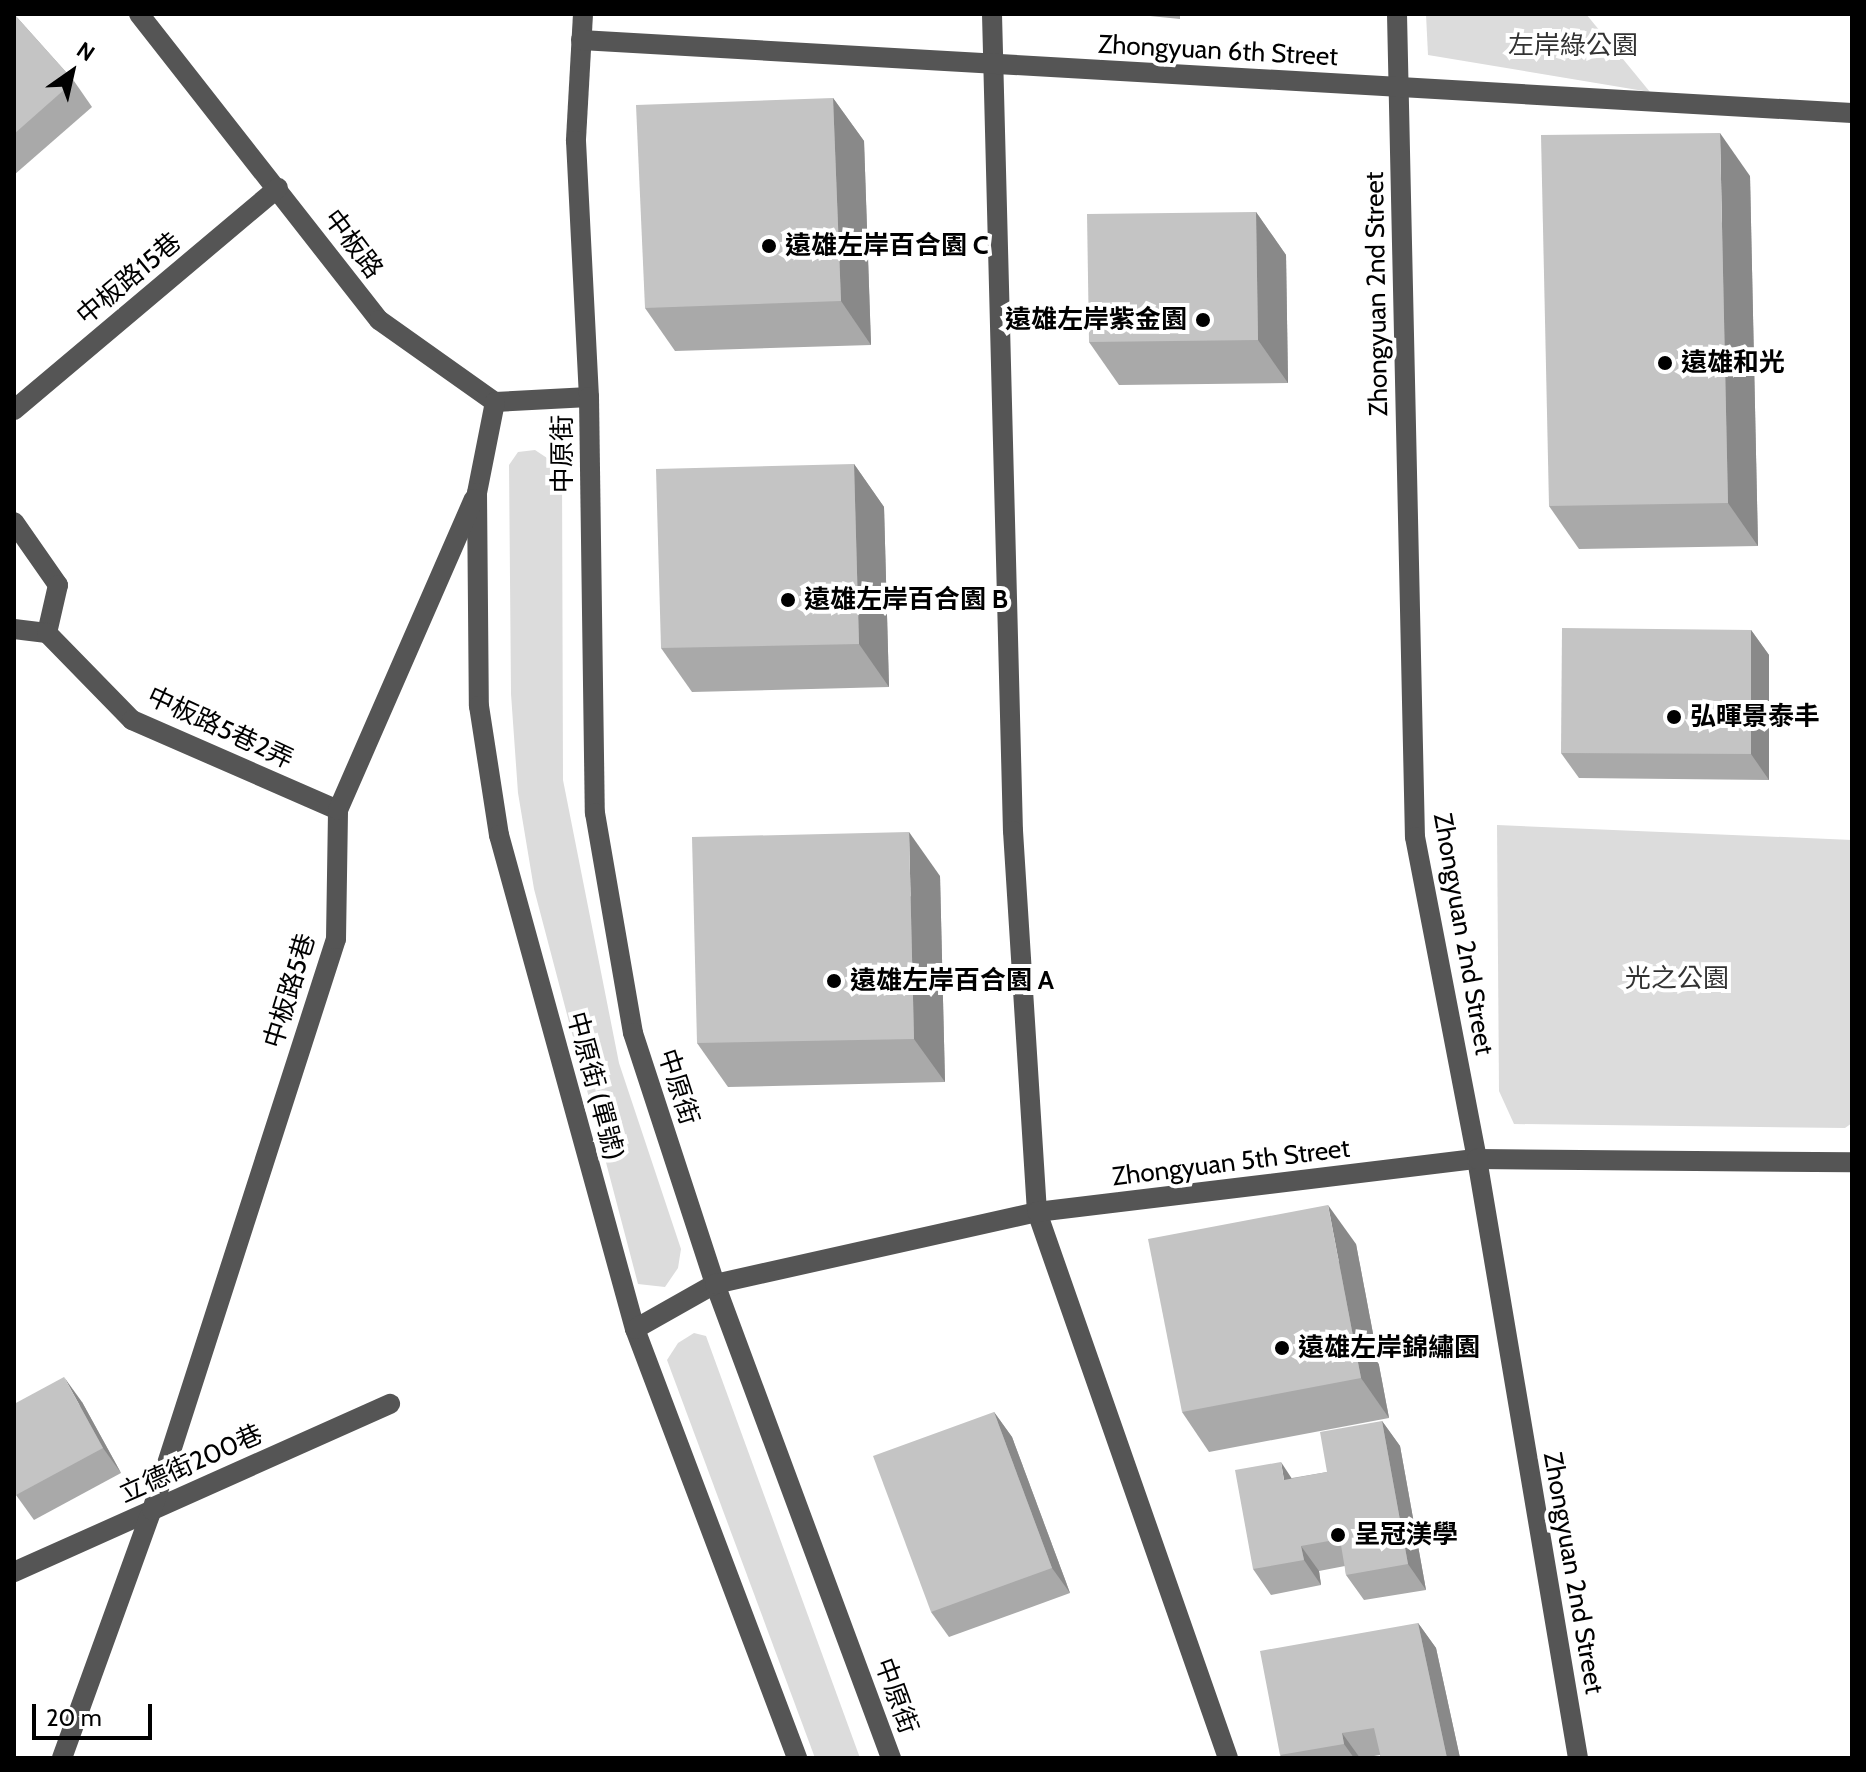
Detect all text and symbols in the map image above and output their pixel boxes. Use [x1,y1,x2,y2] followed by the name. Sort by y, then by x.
[1097,29,1339,73] street label: Zhongyuan 6th Street
[1508,30,1638,62] park label: 左岸綠公園
[32,32,112,112] north arrow
[72,36,100,67] text: N
[1359,171,1395,417] street label: Zhongyuan 2nd Street
[317,203,389,285] street label: 中板路
[71,226,187,332] street label: 中板路15巷
[785,230,989,262] place label: 遠雄左岸百合園 C
[760,237,778,255] marker: 遠雄左岸百合園 C
[1005,304,1187,336] place label: 遠雄左岸紫金園
[1194,311,1212,329] marker: 遠雄左岸紫金園
[1681,347,1785,379] place label: 遠雄和光
[1656,354,1674,372] marker: 遠雄和光
[547,415,579,493] street label: 中原街
[804,584,1008,616] place label: 遠雄左岸百合園 B
[779,591,797,609] marker: 遠雄左岸百合園 B
[142,681,298,775] street label: 中板路5巷2弄
[1690,701,1820,733] place label: 弘暉景泰丰
[1665,708,1683,726] marker: 弘暉景泰丰
[1426,811,1500,1057] street label: Zhongyuan 2nd Street
[258,930,322,1052] street label: 中板路5巷
[1625,963,1729,995] park label: 光之公園
[850,965,1054,997] place label: 遠雄左岸百合園 A
[825,972,843,990] marker: 遠雄左岸百合園 A
[560,1008,630,1164] street label: 中原街 (單號)
[651,1045,705,1129] street label: 中原街
[1110,1133,1352,1193] street label: Zhongyuan 5th Street
[1298,1332,1480,1364] place label: 遠雄左岸錦繡園
[1273,1339,1291,1357] marker: 遠雄左岸錦繡園
[114,1418,268,1510] street label: 立德街200巷
[1536,1450,1610,1696] street label: Zhongyuan 2nd Street
[1354,1519,1458,1551] place label: 呈冠渼學
[1329,1526,1347,1544] marker: 呈冠渼學
[868,1654,924,1738] street label: 中原街
[36,1688,156,1738] scale bar
[46,1703,102,1732] text: 20 m

